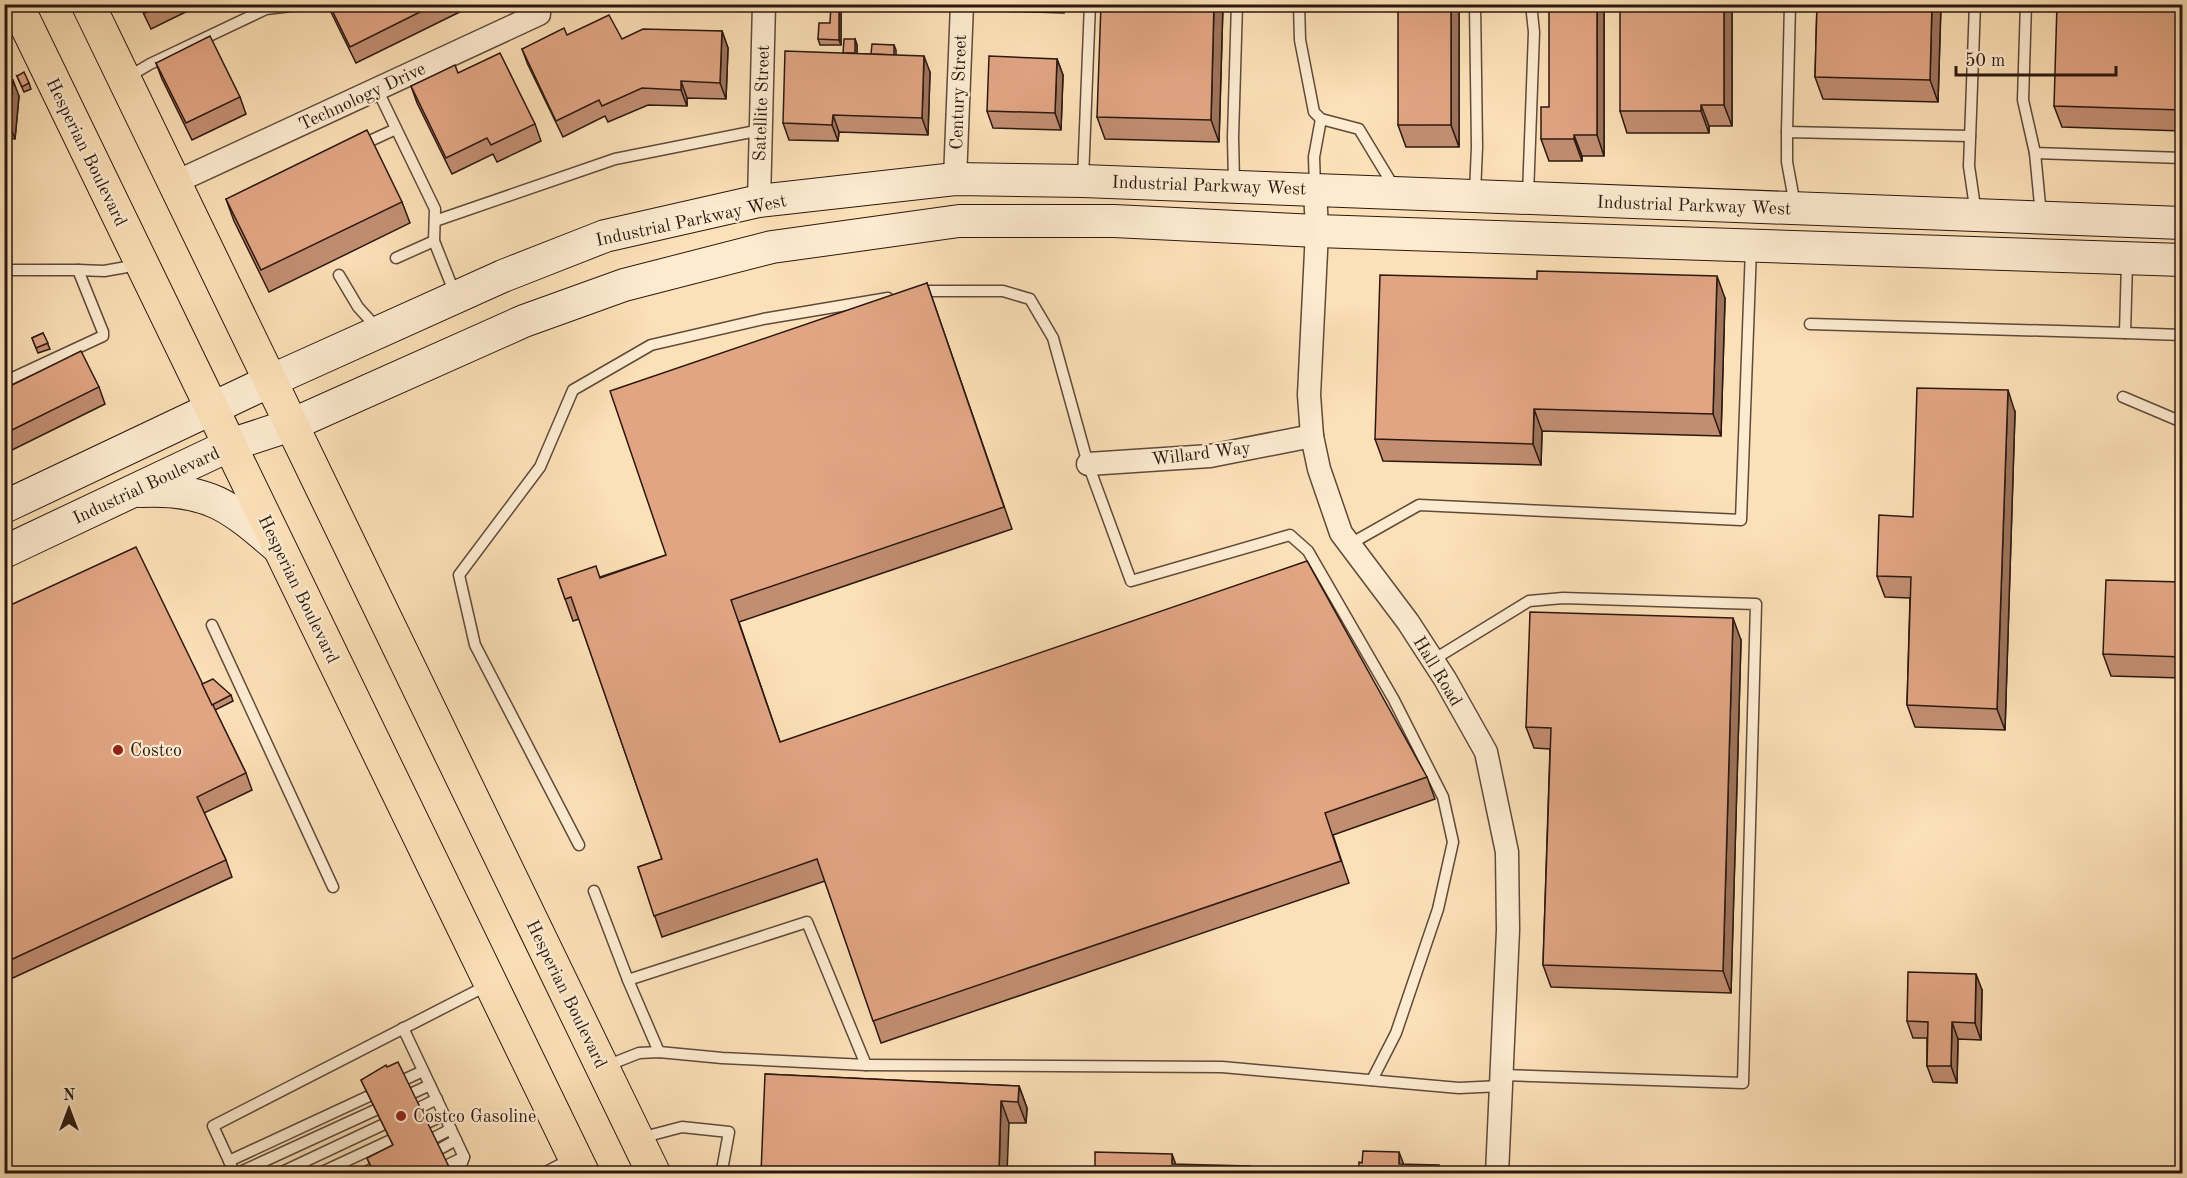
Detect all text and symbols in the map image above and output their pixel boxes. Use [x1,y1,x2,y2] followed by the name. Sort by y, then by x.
[948,34,970,150] street label: Century Street
[1956,39,2116,77] scale bar
[751,44,773,162] street label: Satellite Street
[1965,52,2005,70] text: 50 m
[296,60,429,134] street label: Technology Drive
[42,75,130,229] street label: Hesperian Boulevard
[1111,174,1306,198] street label: Industrial Parkway West
[594,192,788,250] street label: Industrial Parkway West
[1596,194,1791,218] street label: Industrial Parkway West
[1151,439,1252,469] street label: Willard Way
[70,444,223,528] street label: Industrial Boulevard
[254,512,342,666] street label: Hesperian Boulevard
[1409,633,1465,710] street label: Hall Road
[130,742,182,760] place label: Costco
[111,743,125,757] marker: Costco
[522,917,610,1071] street label: Hesperian Boulevard
[39,1079,99,1139] north arrow
[63,1088,76,1104] text: N
[413,1108,536,1126] place label: Costco Gasoline
[394,1109,408,1123] marker: Costco Gasoline

